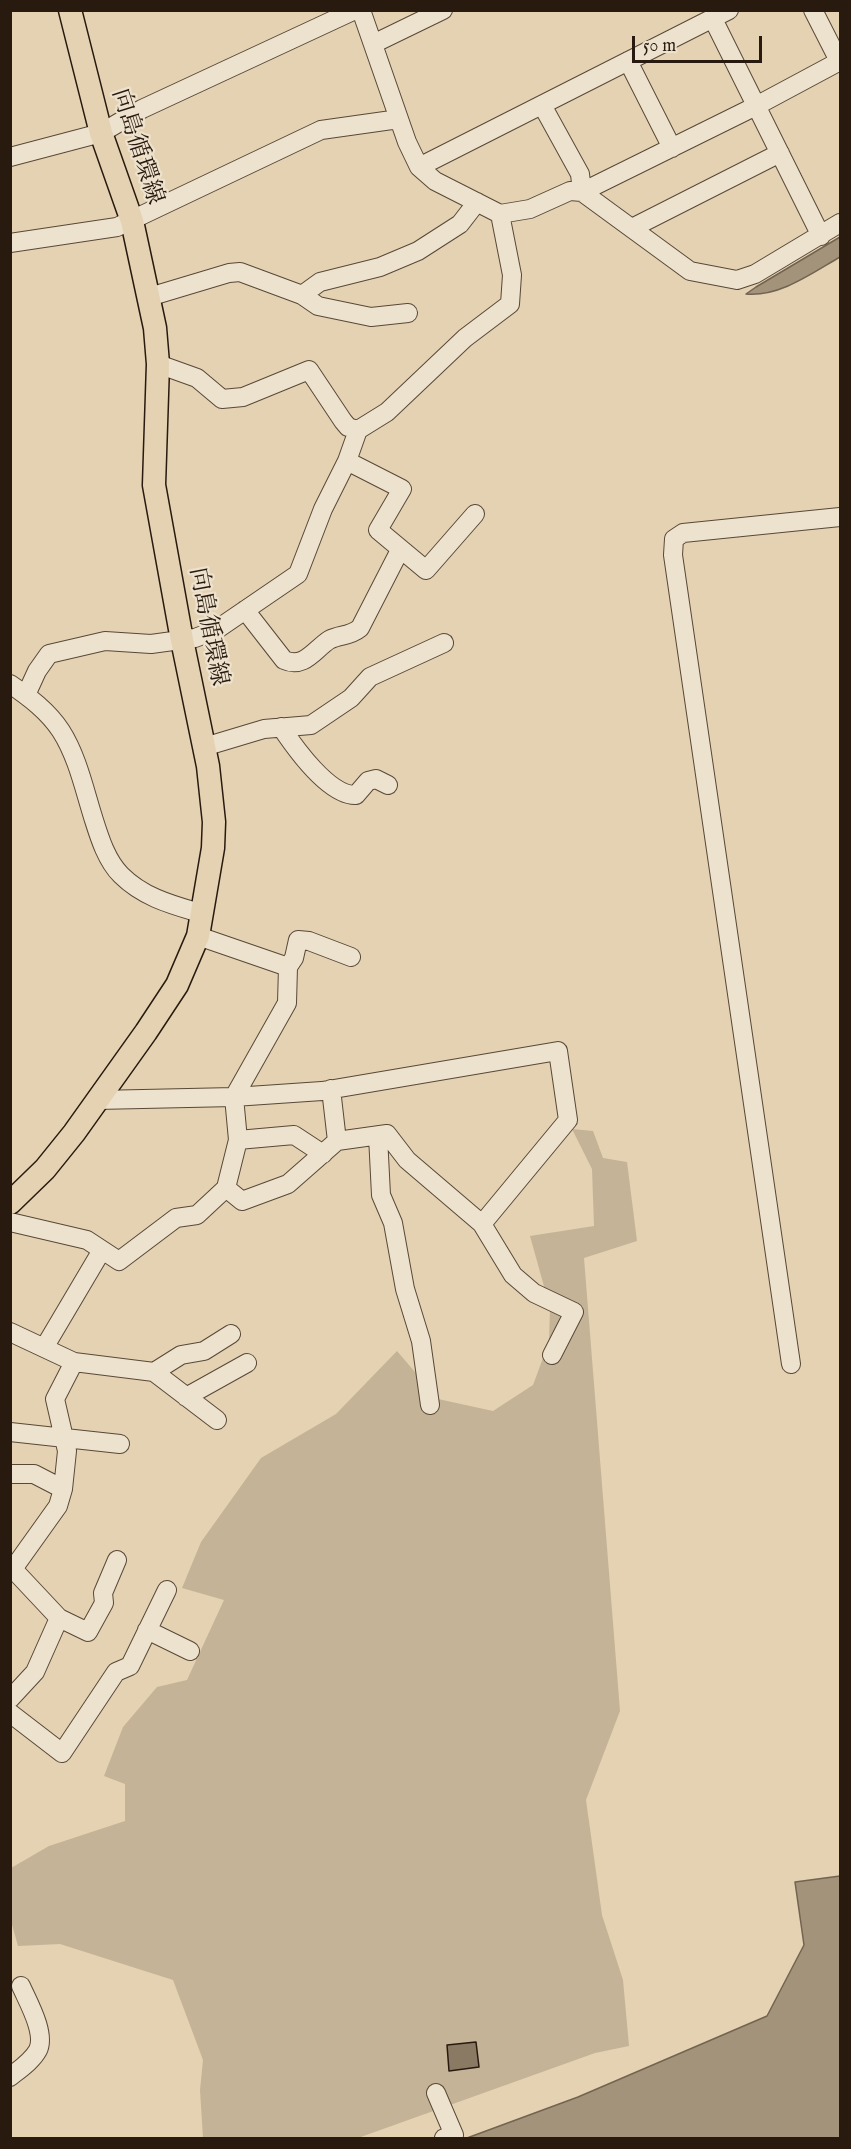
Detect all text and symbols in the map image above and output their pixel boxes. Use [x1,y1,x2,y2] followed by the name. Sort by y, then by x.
[635,24,766,62] scale bar
[643,35,676,58] text: 50 m
[104,85,168,209] street label: 向島循環線
[181,565,233,689] street label: 向島循環線

